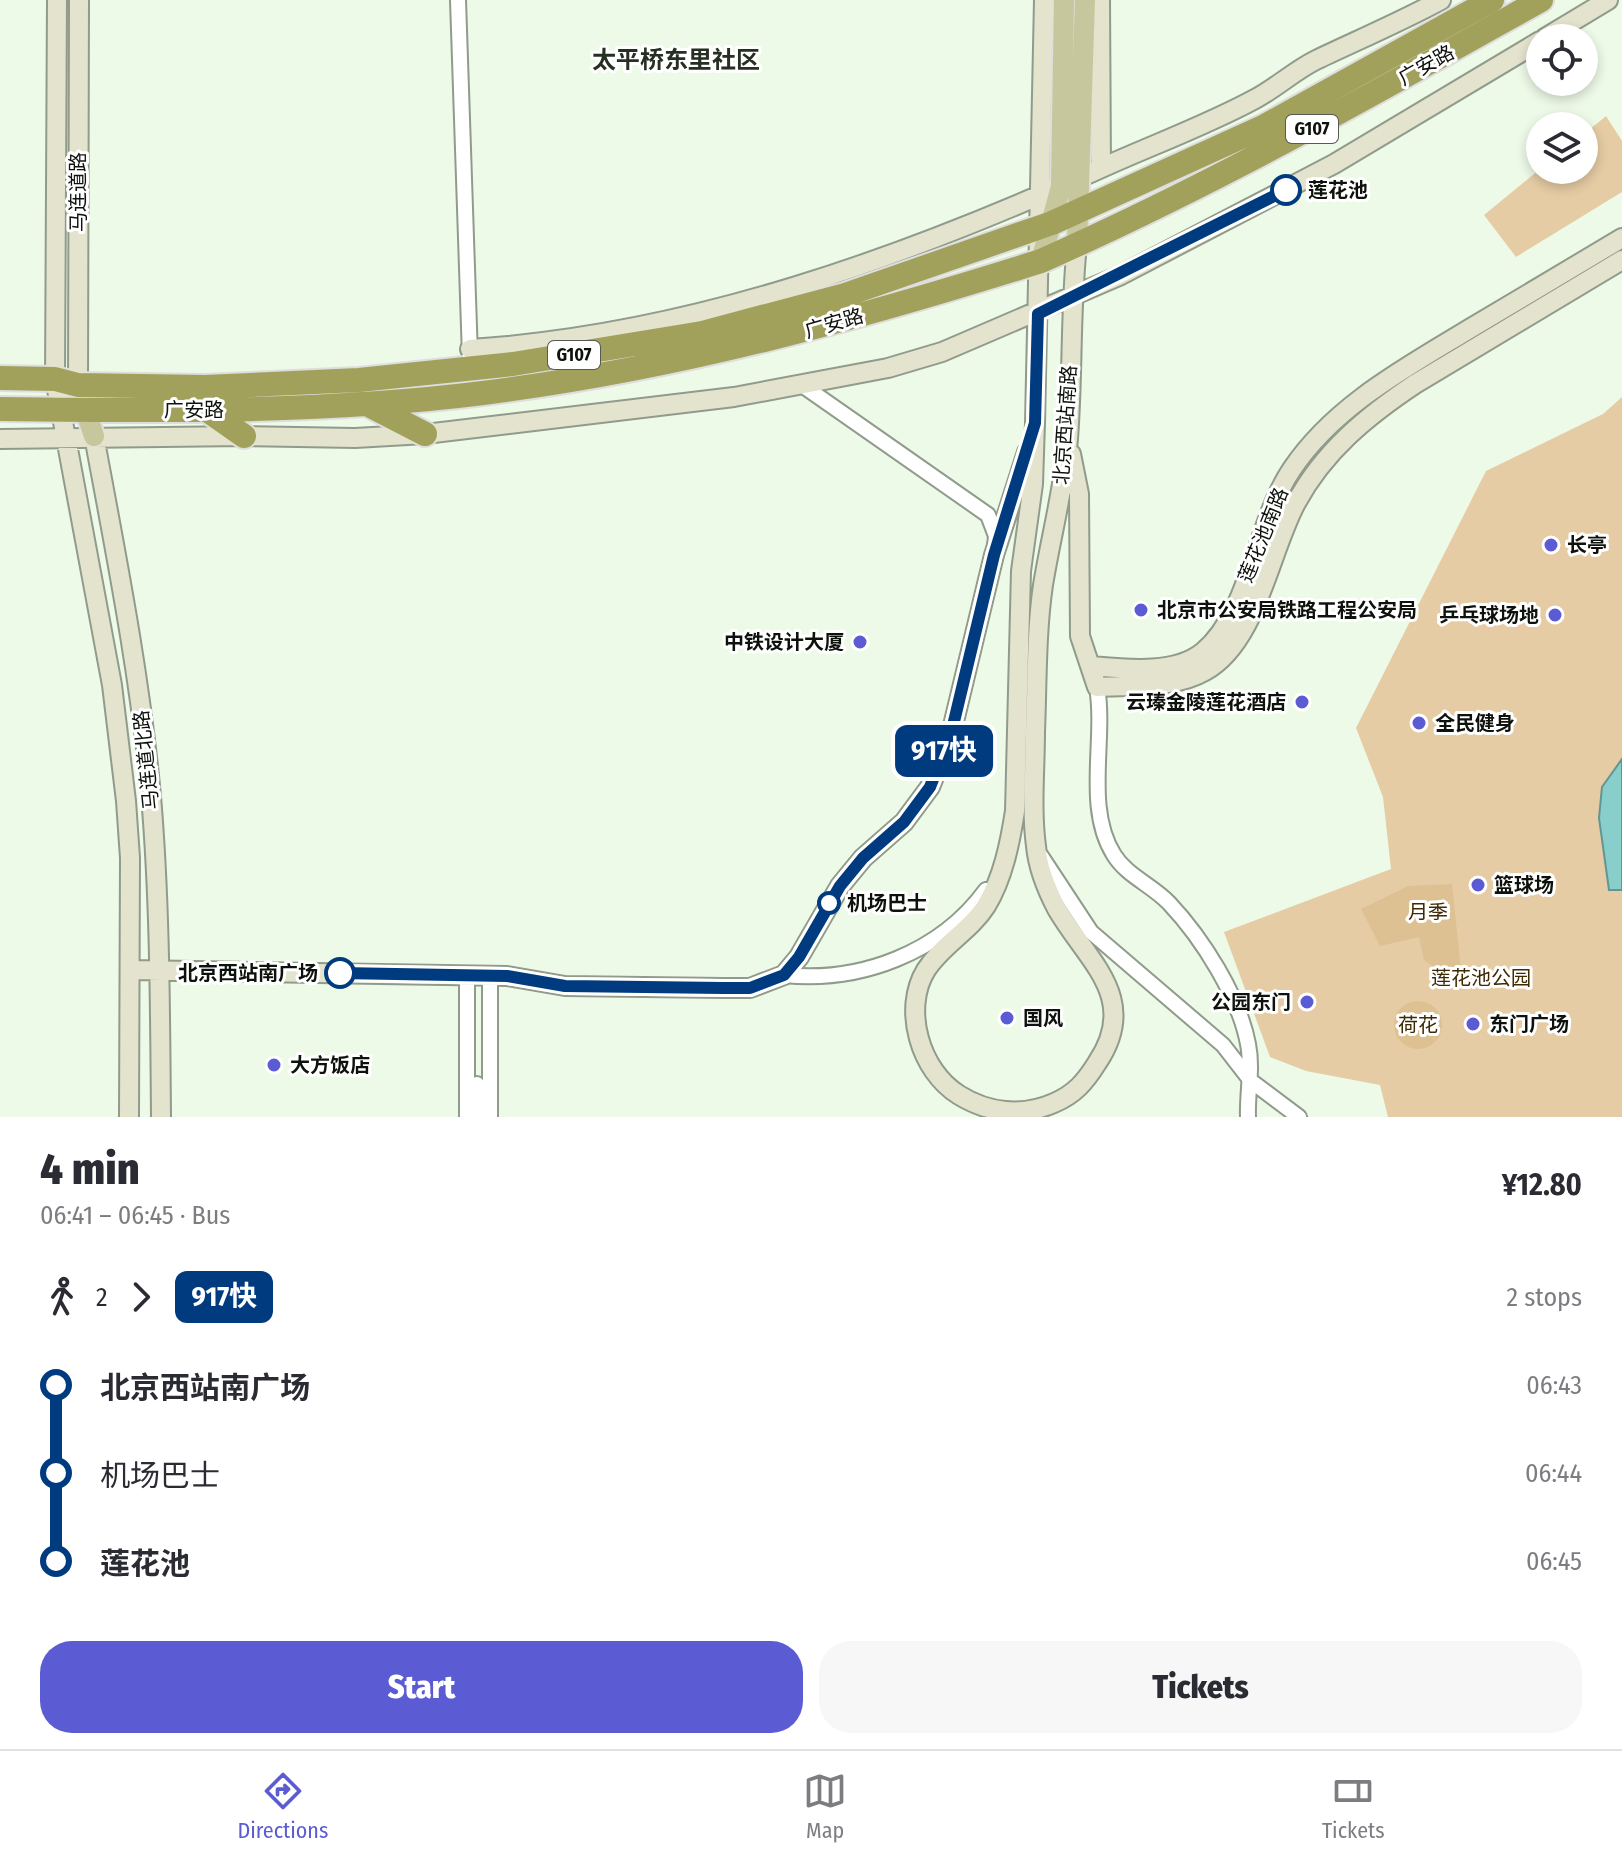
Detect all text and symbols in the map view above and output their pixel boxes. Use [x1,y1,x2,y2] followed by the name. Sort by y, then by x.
[1526,24,1598,184] map controls
[1526,24,1598,96] button: locate
[1394,40,1458,90] street label: 广安路
[592,46,760,74] district label: 太平桥东里社区
[1526,112,1598,184] button: layers
[1286,115,1338,143] road number: G107
[66,152,90,232] street label: 马连道路
[1271,175,1301,205] marker: 莲花池
[1308,178,1368,202] place label: 莲花池
[802,303,866,343] street label: 广安路
[548,341,600,369] road number: G107
[1049,364,1081,486] street label: 北京西站南路
[164,398,224,422] street label: 广安路
[1233,484,1293,586] street label: 莲花池南路
[1567,533,1607,557] place label: 长亭
[1542,536,1560,554] marker: 长亭
[1157,598,1417,622] place label: 北京市公安局铁路工程公安局
[1132,601,1150,619] marker: 北京市公安局铁路工程公安局
[1439,603,1539,627] place label: 乒乓球场地
[1546,606,1564,624] marker: 乒乓球场地
[724,630,844,654] place label: 中铁设计大厦
[851,633,869,651] marker: 中铁设计大厦
[1126,690,1286,714] place label: 云瑧金陵莲花酒店
[1293,693,1311,711] marker: 云瑧金陵莲花酒店
[129,709,163,811] street label: 马连道北路
[1435,711,1515,735] place label: 全民健身
[1410,714,1428,732] marker: 全民健身
[888,725,1000,777] line badge: 917快
[911,734,977,767] text: 917快
[1494,873,1554,897] place label: 篮球场
[1469,876,1487,894] marker: 篮球场
[847,891,927,915] place label: 机场巴士
[818,892,840,914] marker: 机场巴士
[1408,900,1448,924] park label: 月季
[325,958,355,988] marker: 北京西站南广场
[178,961,318,985] place label: 北京西站南广场
[1431,966,1531,990] park label: 莲花池公园
[1211,990,1291,1014] place label: 公园东门
[1298,993,1316,1011] marker: 公园东门
[1023,1006,1063,1030] place label: 国风
[998,1009,1016,1027] marker: 国风
[1489,1012,1569,1036] place label: 东门广场
[1398,1013,1438,1037] park label: 荷花
[1464,1015,1482,1033] marker: 东门广场
[290,1053,370,1077] place label: 大方饭店
[265,1056,283,1074] marker: 大方饭店
[40,1143,140,1196] text: 4 min
[1502,1167,1582,1203] text: ¥12.80
[40,1200,230,1231] text: 06:41 – 06:45 · Bus
[40,1275,84,1319] icon: walk
[119,1275,163,1319] icon: forward
[191,1280,257,1313] text: 917快
[96,1282,107,1313] text: 2
[1507,1282,1582,1313] text: 2 stops
[100,1370,310,1406] text: 北京西站南广场
[1526,1370,1582,1401] text: 06:43
[100,1458,220,1494] text: 机场巴士
[1525,1458,1582,1489] text: 06:44
[100,1546,190,1582] text: 莲花池
[1526,1546,1582,1577] text: 06:45
[40,1641,803,1733] button: Start
[819,1641,1582,1733] button: Tickets
[237,1769,328,1844] tab: Directions
[803,1769,847,1844] tab: Map
[1322,1769,1385,1844] tab: Tickets

